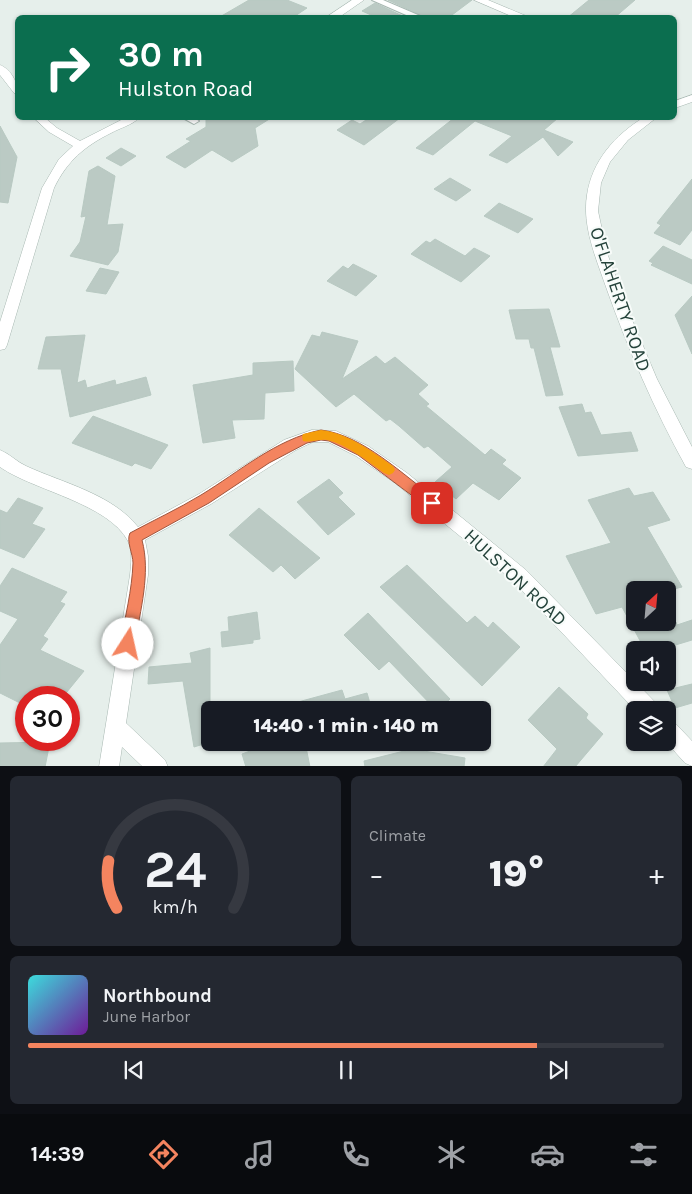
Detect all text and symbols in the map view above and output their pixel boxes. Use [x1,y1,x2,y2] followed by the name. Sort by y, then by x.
[118,34,204,75] text: 30 m
[35,35,100,100] icon: right
[118,76,253,102] text: Hulston Road
[585,224,655,374] street label: O'FLAHERTY ROAD
[411,482,453,524] pin
[418,489,446,517] icon: arrive
[460,525,571,631] street label: HULSTON ROAD
[626,581,676,631] north arrow
[626,581,676,751] map controls
[101,617,153,669] position arrow
[626,641,676,691] button: sound
[15,686,80,751] speed limit sign: 30
[626,701,676,751] button: layers
[253,715,439,737] text: 14:40 · 1 min · 140 m
[369,826,426,845] text: Climate
[144,839,207,900] text: 24
[489,851,544,896] text: 19°
[369,858,384,891] text: −
[649,858,664,891] text: +
[153,897,198,918] text: km/h
[103,985,212,1007] text: Northbound
[103,1007,190,1026] text: June Harbor
[120,1056,148,1084] icon: previous
[332,1056,360,1084] icon: pause
[544,1056,572,1084] icon: next
[146,1137,181,1172] icon: directions
[242,1137,277,1172] icon: music
[338,1137,373,1172] icon: phone
[434,1137,469,1172] icon: climate
[530,1137,565,1172] icon: car
[626,1137,661,1172] icon: filters
[31,1141,85,1167] text: 14:39

